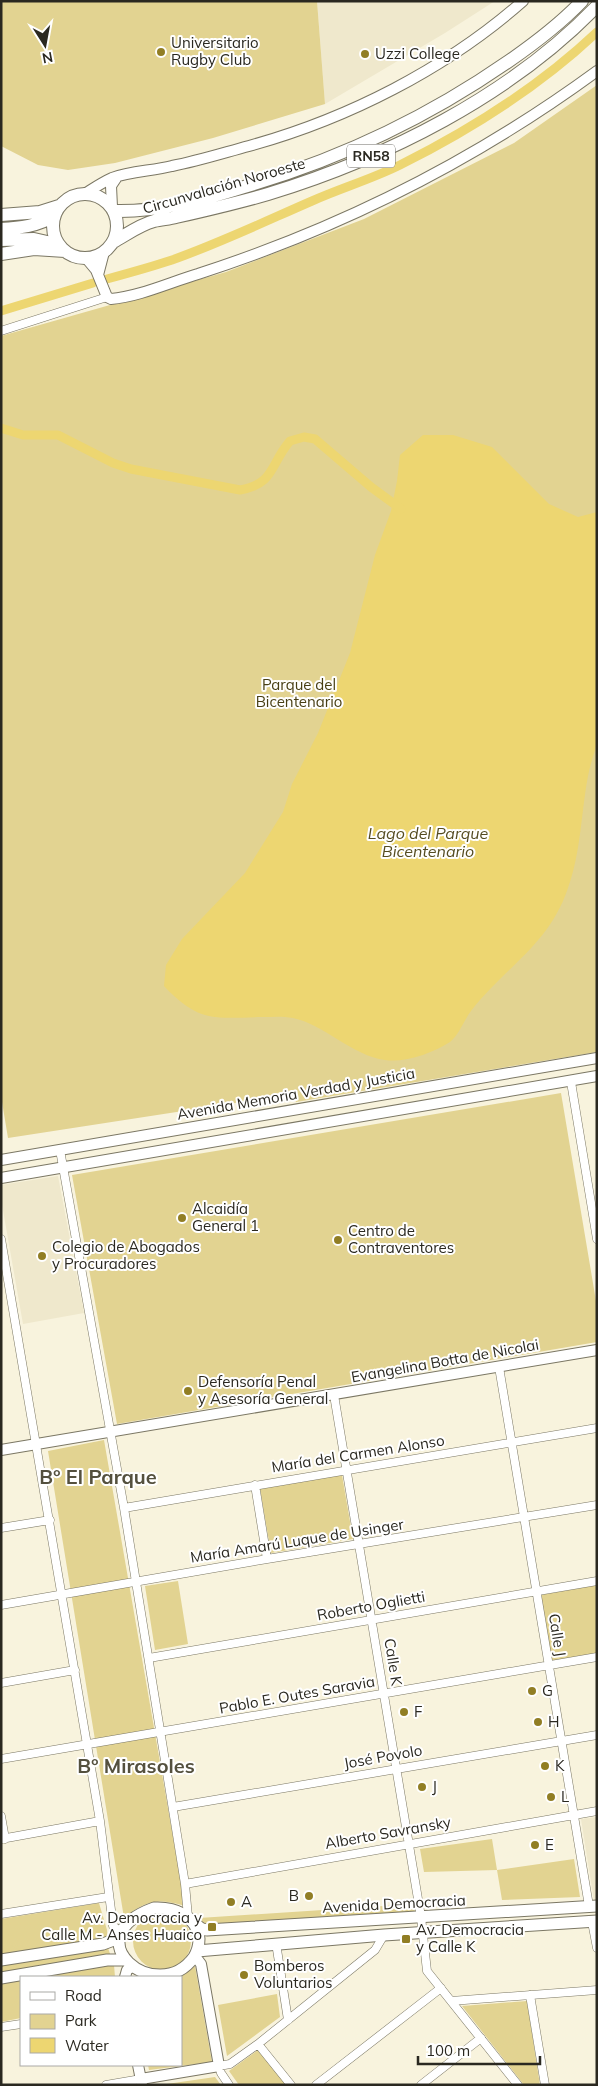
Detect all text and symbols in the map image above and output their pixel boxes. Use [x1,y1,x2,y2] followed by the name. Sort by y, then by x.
[20,20,70,70] north arrow
[171,33,259,69] place label: Universitario Rugby Club
[375,44,460,63] place label: Uzzi College
[155,46,167,58] marker: Universitario Rugby Club
[41,48,54,68] text: N
[359,48,371,60] marker: Uzzi College
[347,144,395,168] road number: RN58
[140,153,307,218] street label: Circunvalación Noroeste
[256,675,342,711] park label: Parque del Bicentenario
[368,823,489,861] water label: Lago del Parque Bicentenario
[175,1063,416,1124] street label: Avenida Memoria Verdad y Justicia
[192,1199,259,1235] place label: Alcaidía General 1
[176,1212,188,1224] marker: Alcaidía General 1
[348,1221,454,1257] place label: Centro de Contraventores
[332,1234,344,1246] marker: Centro de Contraventores
[52,1237,200,1273] place label: Colegio de Abogados y Procuradores
[36,1250,48,1262] marker: Colegio de Abogados y Procuradores
[350,1335,540,1386] street label: Evangelina Botta de Nicolai
[198,1372,328,1408] place label: Defensoría Penal y Asesoría General
[182,1385,194,1397] marker: Defensoría Penal y Asesoría General
[270,1430,446,1477] street label: María del Carmen Alonso
[39,1464,157,1489] district label: Bº El Parque
[189,1514,406,1567] street label: María Amarú Luque de Usinger
[315,1587,426,1624] street label: Roberto Oglietti
[545,1612,570,1658] street label: Calle J
[380,1637,407,1687] street label: Calle K
[218,1671,376,1718] street label: Pablo E. Outes Saravia
[542,1681,553,1700] place label: G
[526,1685,538,1697] marker: G
[414,1702,422,1721] place label: F
[398,1706,410,1718] marker: F
[548,1712,560,1731] place label: H
[532,1716,544,1728] marker: H
[342,1740,424,1773] street label: José Povolo
[77,1753,195,1778] district label: Bº Mirasoles
[555,1756,565,1775] place label: K
[539,1760,551,1772] marker: K
[432,1777,437,1796] place label: J
[416,1781,428,1793] marker: J
[561,1787,569,1806] place label: L
[545,1791,557,1803] marker: L
[323,1812,452,1853] street label: Alberto Savransky
[545,1835,554,1854] place label: E
[529,1839,541,1851] marker: E
[289,1886,299,1905] place label: B
[303,1890,315,1902] marker: B
[322,1890,466,1917] street label: Avenida Democracia
[241,1892,252,1911] place label: A
[225,1896,237,1908] marker: A
[41,1908,202,1944] place label: Av. Democracia y Calle M - Anses Huaico
[416,1920,524,1956] place label: Av. Democracia y Calle K
[206,1921,218,1933] marker: Av. Democracia y Calle M - Anses Huaico
[400,1933,412,1945] marker: Av. Democracia y Calle K
[254,1956,332,1992] place label: Bomberos Voluntarios
[238,1969,250,1981] marker: Bomberos Voluntarios
[20,1976,182,2066] legend
[65,1986,102,2005] text: Road
[65,2011,97,2030] text: Park
[418,2034,540,2066] scale bar
[65,2036,109,2055] text: Water
[426,2041,470,2060] text: 100 m

